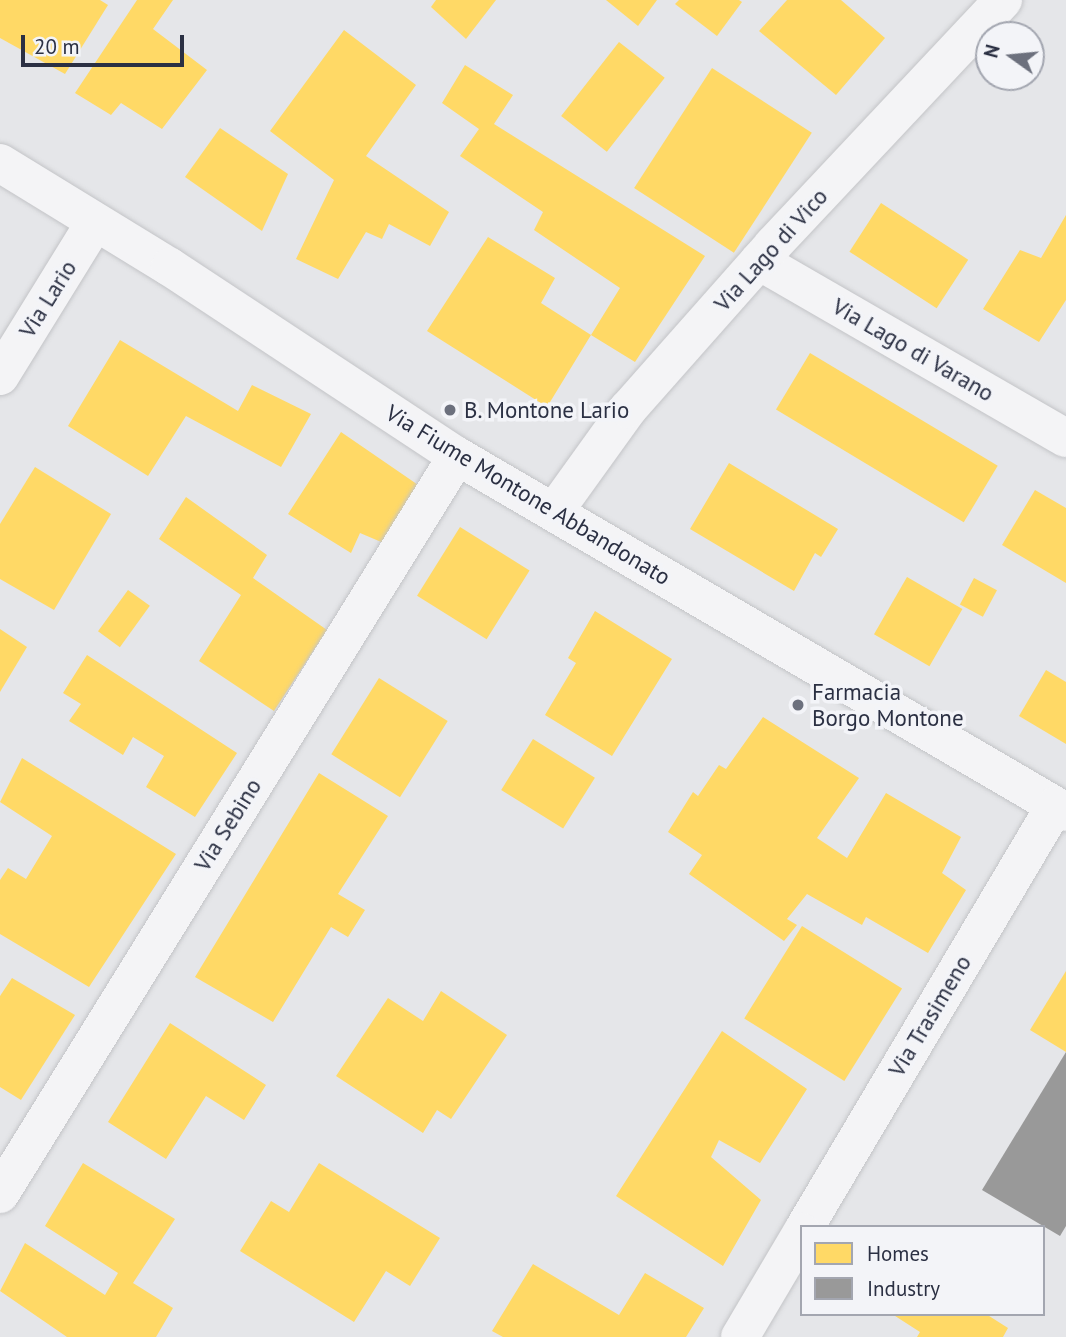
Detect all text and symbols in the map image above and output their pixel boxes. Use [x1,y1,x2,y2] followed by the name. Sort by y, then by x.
[24,21,187,65] scale bar
[975,21,1045,91] north arrow
[34,33,80,60] text: 20 m
[978,42,1005,60] text: N
[708,183,834,317] street label: Via Lago di Vico
[14,255,82,343] street label: Via Lario
[827,292,999,408] street label: Via Lago di Varano
[464,396,631,424] place label: B. Montone Lario
[380,399,676,591] street label: Via Fiume Montone Abbandonato
[442,402,458,418] marker: B. Montone Lario
[812,678,964,732] place label: Farmacia Borgo Montone
[790,697,806,713] marker: Farmacia Borgo Montone
[189,774,267,876] street label: Via Sebino
[883,950,977,1082] street label: Via Trasimeno
[800,1225,1045,1316] legend
[867,1240,929,1267] text: Homes
[867,1275,940,1302] text: Industry

